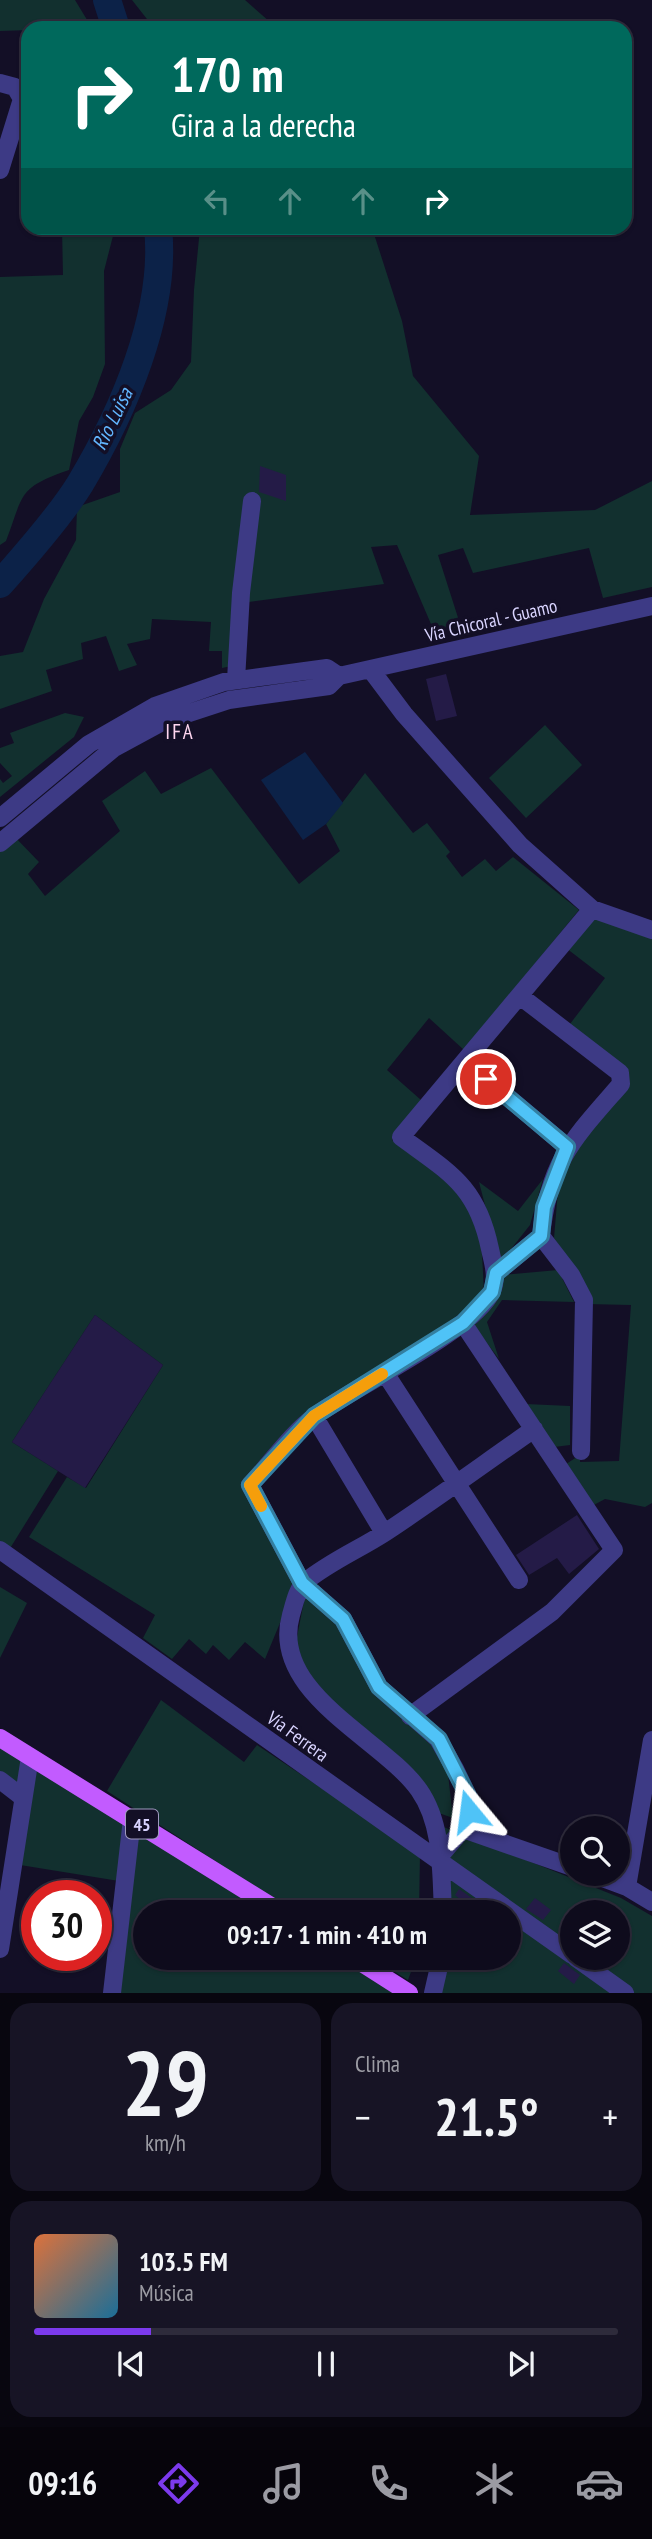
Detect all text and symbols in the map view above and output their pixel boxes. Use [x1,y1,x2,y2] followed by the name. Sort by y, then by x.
[171,42,284,106] text: 170 m
[56,49,147,140] icon: right
[171,104,356,146] text: Gira a la derecha
[198,182,236,220] icon: left
[271,182,309,220] icon: ahead
[344,182,382,220] icon: ahead
[417,182,455,220] icon: right
[85,382,139,454] water label: Río Luisa
[422,593,559,647] street label: Vía Chicoral - Guamo
[165,718,195,745] district label: IFA
[456,1049,516,1109] pin
[467,1060,505,1098] icon: arrive
[262,1705,334,1766] street label: Vía Ferrera
[432,1774,506,1848] position arrow
[126,1810,158,1838] road number: 45
[560,1816,630,1970] map controls
[560,1816,630,1886] button: search
[21,1880,112,1971] speed limit sign: 30
[560,1900,630,1970] button: layers
[227,1918,427,1951] text: 09:17 · 1 min · 410 m
[122,2023,209,2141] text: 29
[355,2049,400,2078] text: Clima
[434,2083,539,2150] text: 21.5°
[355,2092,371,2141] text: −
[602,2092,618,2141] text: +
[145,2128,186,2157] text: km/h
[139,2245,228,2278] text: 103.5 FM
[139,2278,194,2307] text: Música
[112,2345,150,2383] icon: previous
[307,2345,345,2383] icon: pause
[502,2345,540,2383] icon: next
[154,2459,203,2508] icon: directions
[259,2459,308,2508] icon: music
[364,2459,413,2508] icon: phone
[470,2459,519,2508] icon: climate
[575,2459,624,2508] icon: car
[28,2462,97,2504] text: 09:16

